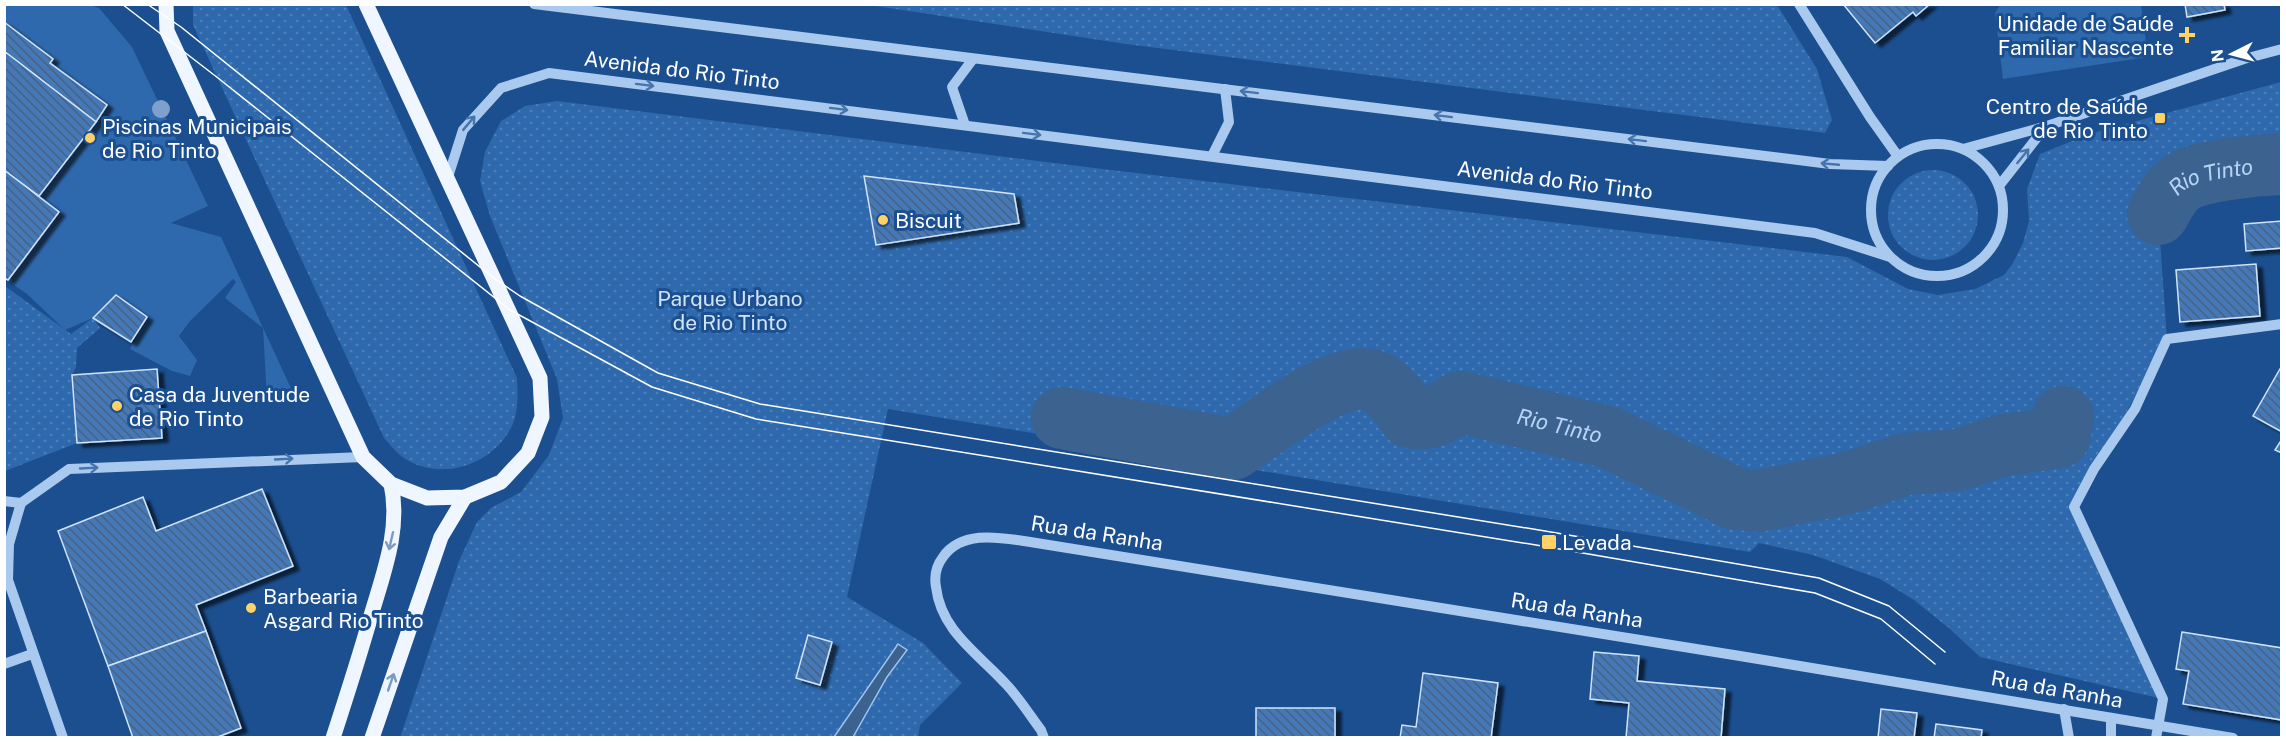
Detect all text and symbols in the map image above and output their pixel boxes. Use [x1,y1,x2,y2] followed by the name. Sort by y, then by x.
[1997,11,2174,60] place label: Unidade de Saúde Familiar Nascente
[2202,24,2262,84] north arrow
[2178,26,2196,44] marker: Unidade de Saúde Familiar Nascente
[583,46,781,94] street label: Avenida do Rio Tinto
[2207,48,2228,63] text: N
[635,79,655,90] one-way arrow
[1240,87,1260,98] one-way arrow
[1986,94,2148,143] place label: Centro de Saúde de Rio Tinto
[828,104,848,115] one-way arrow
[1434,111,1453,122] one-way arrow
[2153,111,2167,125] marker: Centro de Saúde de Rio Tinto
[102,114,292,163] place label: Piscinas Municipais de Rio Tinto
[463,115,476,131] one-way arrow
[1022,128,1042,139] one-way arrow
[83,131,97,145] marker: Piscinas Municipais de Rio Tinto
[1627,135,1647,146] one-way arrow
[2016,148,2029,164] one-way arrow
[2163,153,2254,200] water label: Rio Tinto
[1456,156,1654,204] street label: Avenida do Rio Tinto
[1821,158,1841,169] one-way arrow
[895,208,962,233] place label: Biscuit
[876,213,890,227] marker: Biscuit
[657,286,803,335] park label: Parque Urbano de Rio Tinto
[129,382,310,431] place label: Casa da Juventude de Rio Tinto
[110,399,124,413] marker: Casa da Juventude de Rio Tinto
[1514,403,1605,448] water label: Rio Tinto
[274,454,294,465] one-way arrow
[79,463,99,474] one-way arrow
[1029,510,1165,556] street label: Rua da Ranha
[1562,530,1632,555] place label: Levada
[385,531,397,550] one-way arrow
[1540,533,1558,551] marker: Levada
[263,584,424,633] place label: Barbearia Asgard Rio Tinto
[1509,587,1645,633] street label: Rua da Ranha
[244,601,258,615] marker: Barbearia Asgard Rio Tinto
[1989,665,2125,713] street label: Rua da Ranha
[387,673,398,692] one-way arrow

